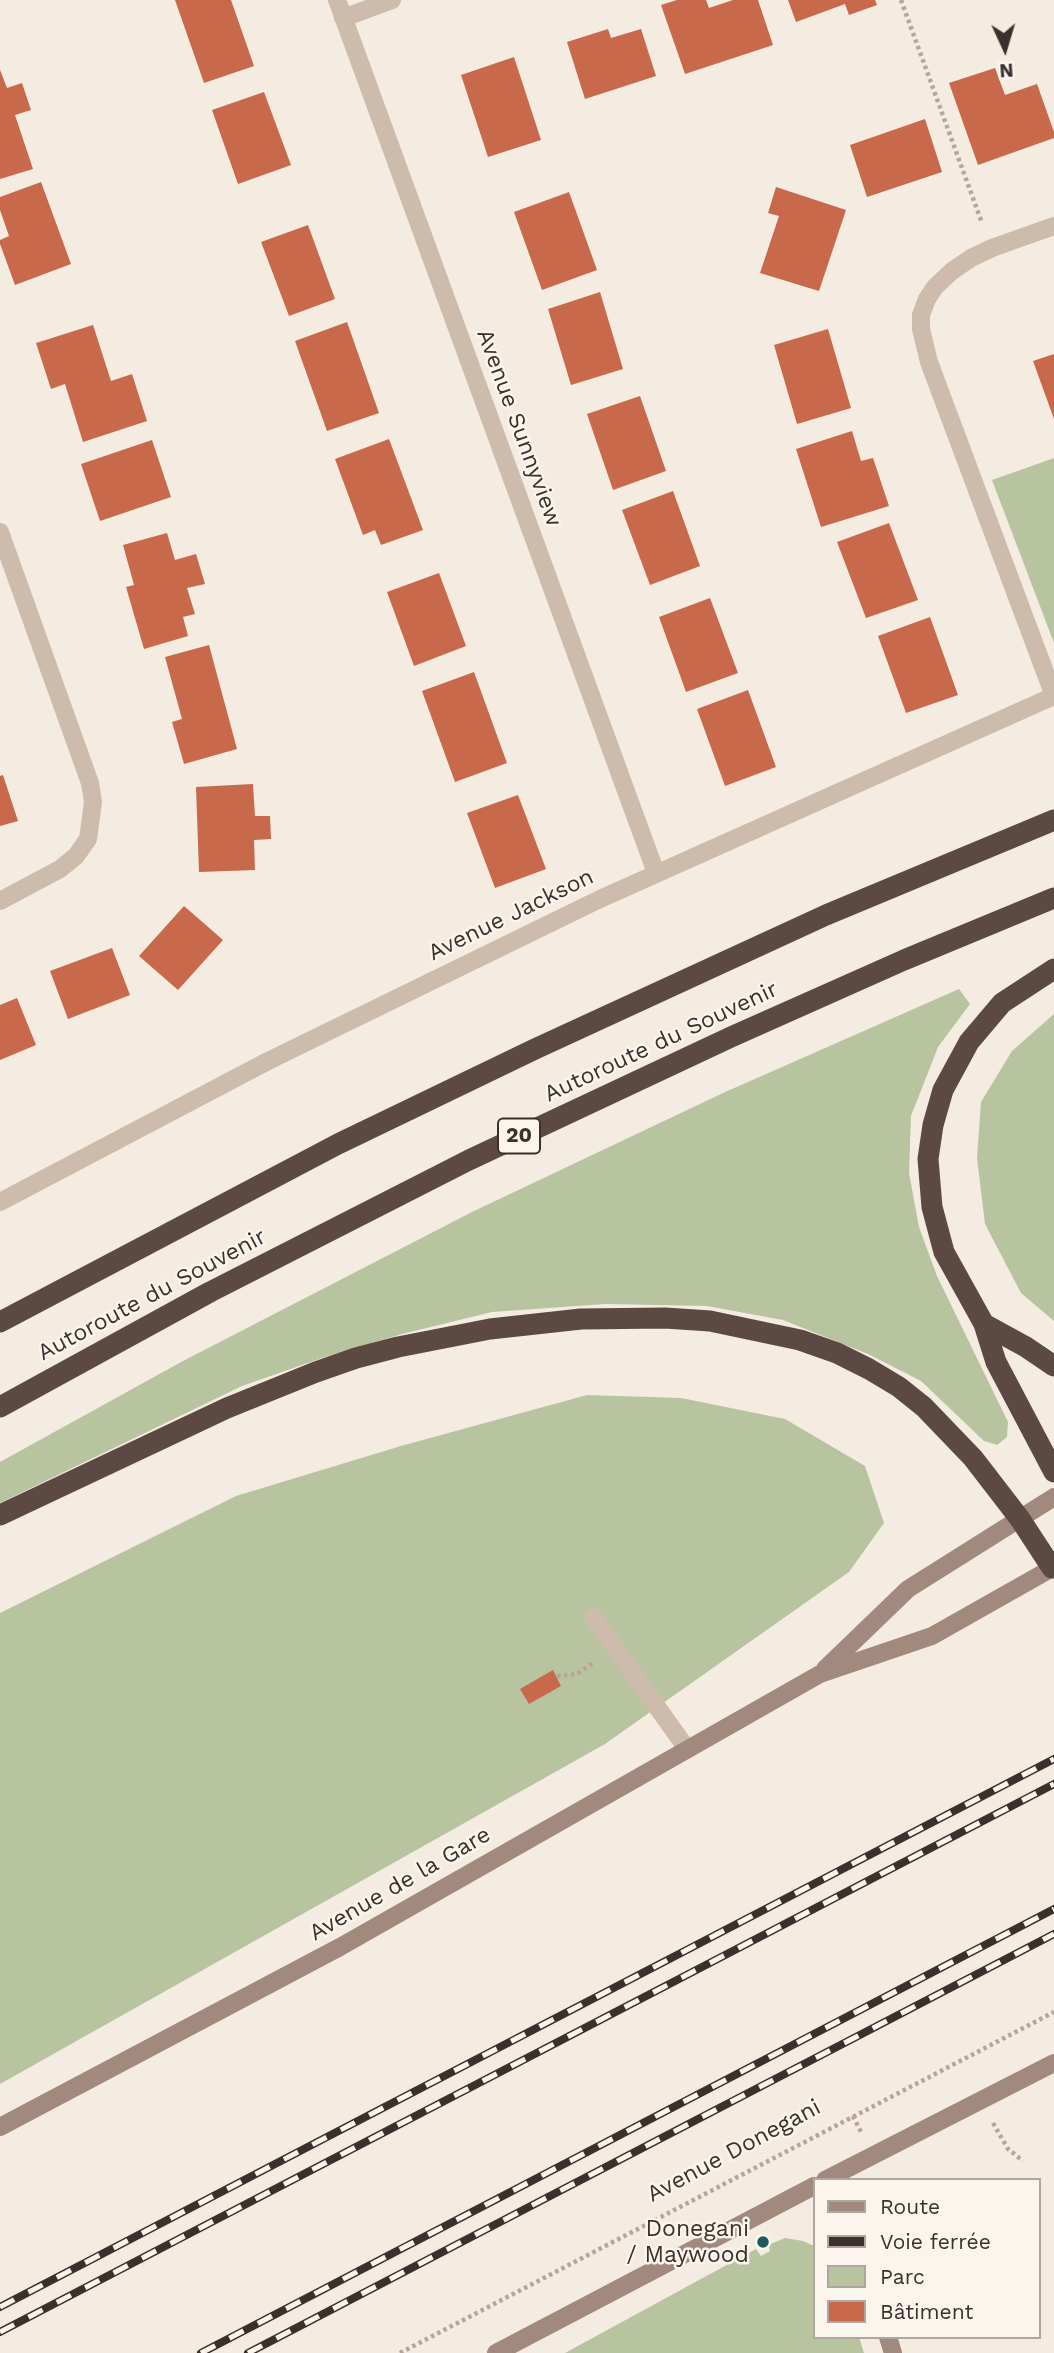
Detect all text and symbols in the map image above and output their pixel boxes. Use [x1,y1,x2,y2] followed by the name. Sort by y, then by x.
[970,14,1040,84] north arrow
[999,58,1014,82] text: N
[470,325,568,531] street label: Avenue Sunnyview
[424,863,598,967] street label: Avenue Jackson
[540,976,782,1108] street label: Autoroute du Souvenir
[498,1118,540,1154] road number: 20
[33,1223,271,1367] street label: Autoroute du Souvenir
[305,1821,495,1947] street label: Avenue de la Gare
[642,2094,826,2208] street label: Avenue Donegani
[813,2178,1040,2339] legend
[880,2194,940,2219] text: Route
[627,2215,749,2269] place label: Donegani / Maywood
[880,2229,991,2254] text: Voie ferrée
[755,2234,771,2250] marker: Donegani / Maywood
[880,2264,925,2289] text: Parc
[880,2299,973,2324] text: Bâtiment

